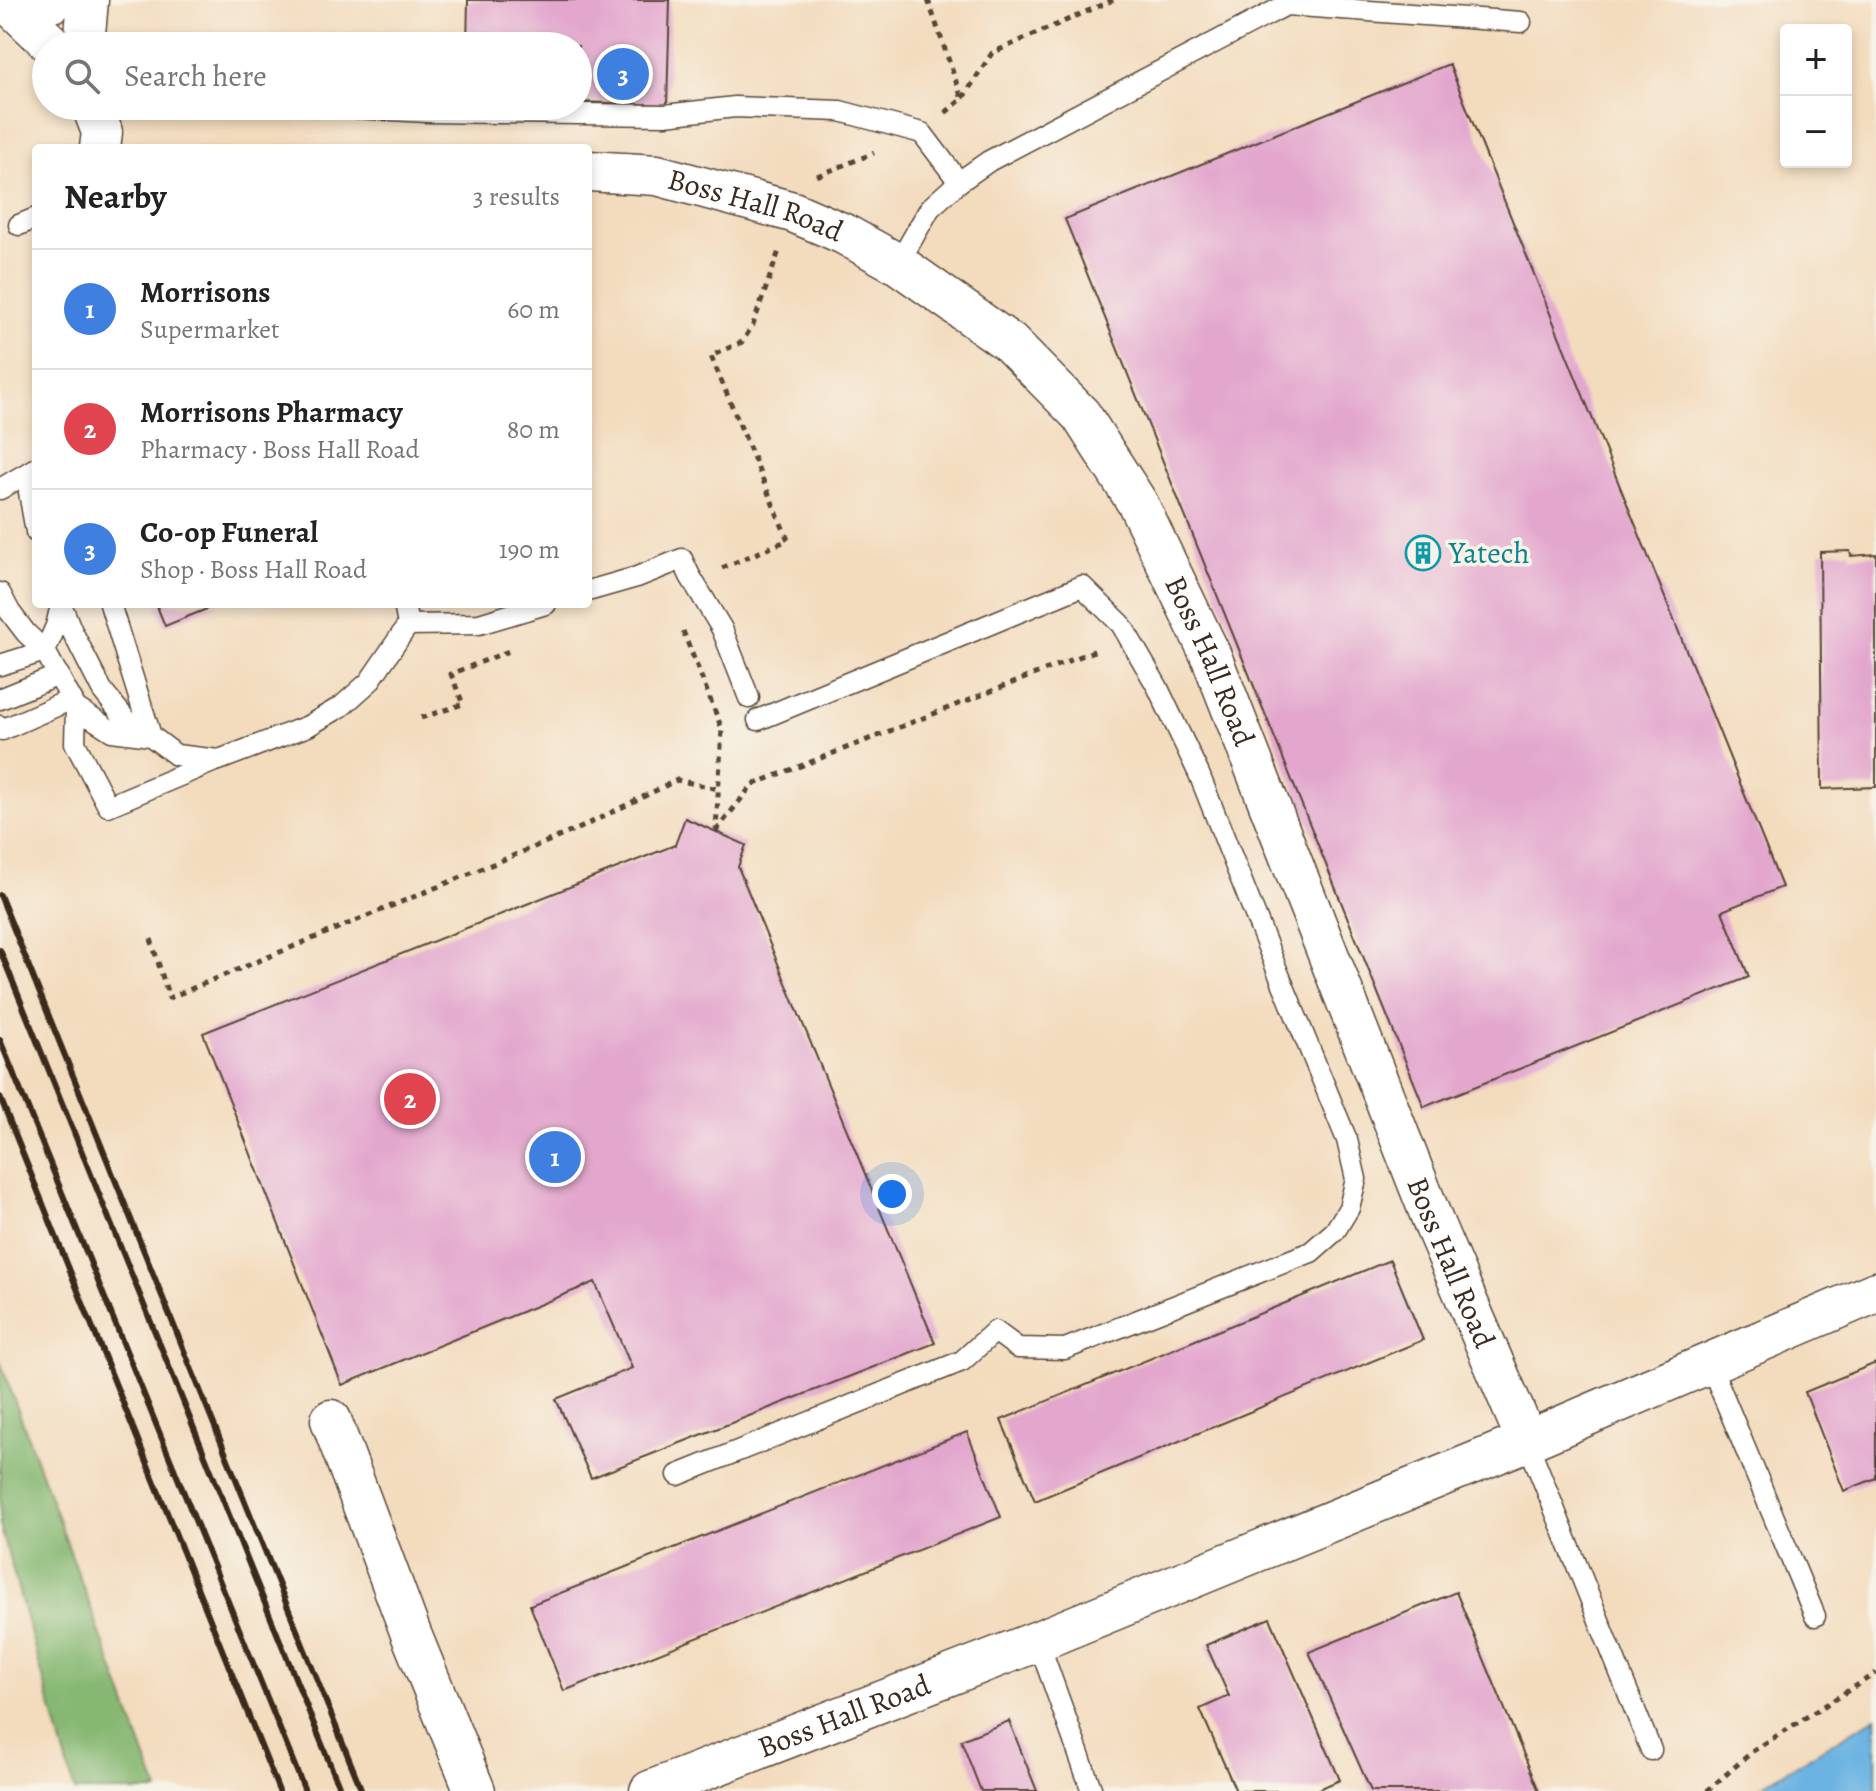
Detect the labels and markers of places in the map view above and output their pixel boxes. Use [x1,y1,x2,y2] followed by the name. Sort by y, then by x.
[597,44,649,104] pin: 3
[1448,533,1529,573] place label: Yatech
[1404,534,1442,572] building icon: Yatech
[384,1069,436,1129] pin: 2
[529,1127,581,1187] pin: 1

